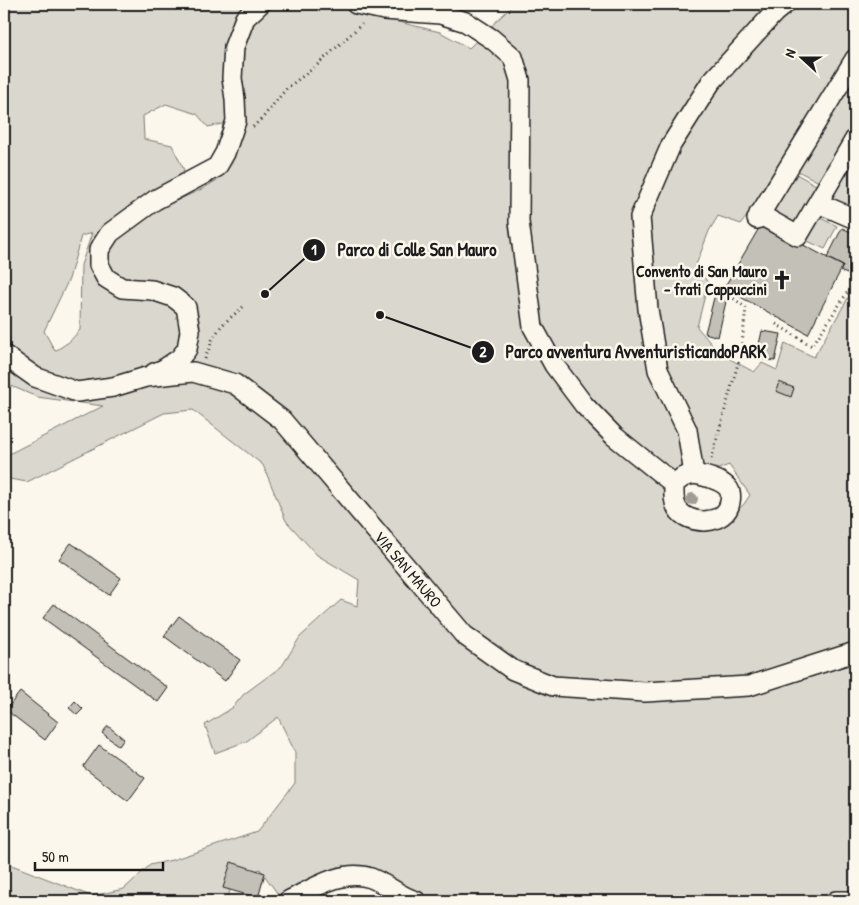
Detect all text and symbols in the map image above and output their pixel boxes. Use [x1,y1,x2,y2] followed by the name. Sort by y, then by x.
[776,32,826,82] north arrow
[779,46,800,60] text: N
[302,233,506,266] callout: Parco di Colle San Mauro
[337,237,497,262] text: Parco di Colle San Mauro
[311,239,317,260] text: 1
[636,260,768,301] place label: Convento di San Mauro - frati Cappuccini
[771,269,793,291] church icon: Convento di San Mauro - frati Cappuccini
[471,335,777,368] callout: Parco avventura AvventuristicandoPARK
[506,339,767,364] text: Parco avventura AvventuristicandoPARK
[479,341,487,362] text: 2
[370,526,447,612] street label: VIA SAN MAURO
[35,840,162,872] scale bar
[42,846,69,867] text: 50 m

